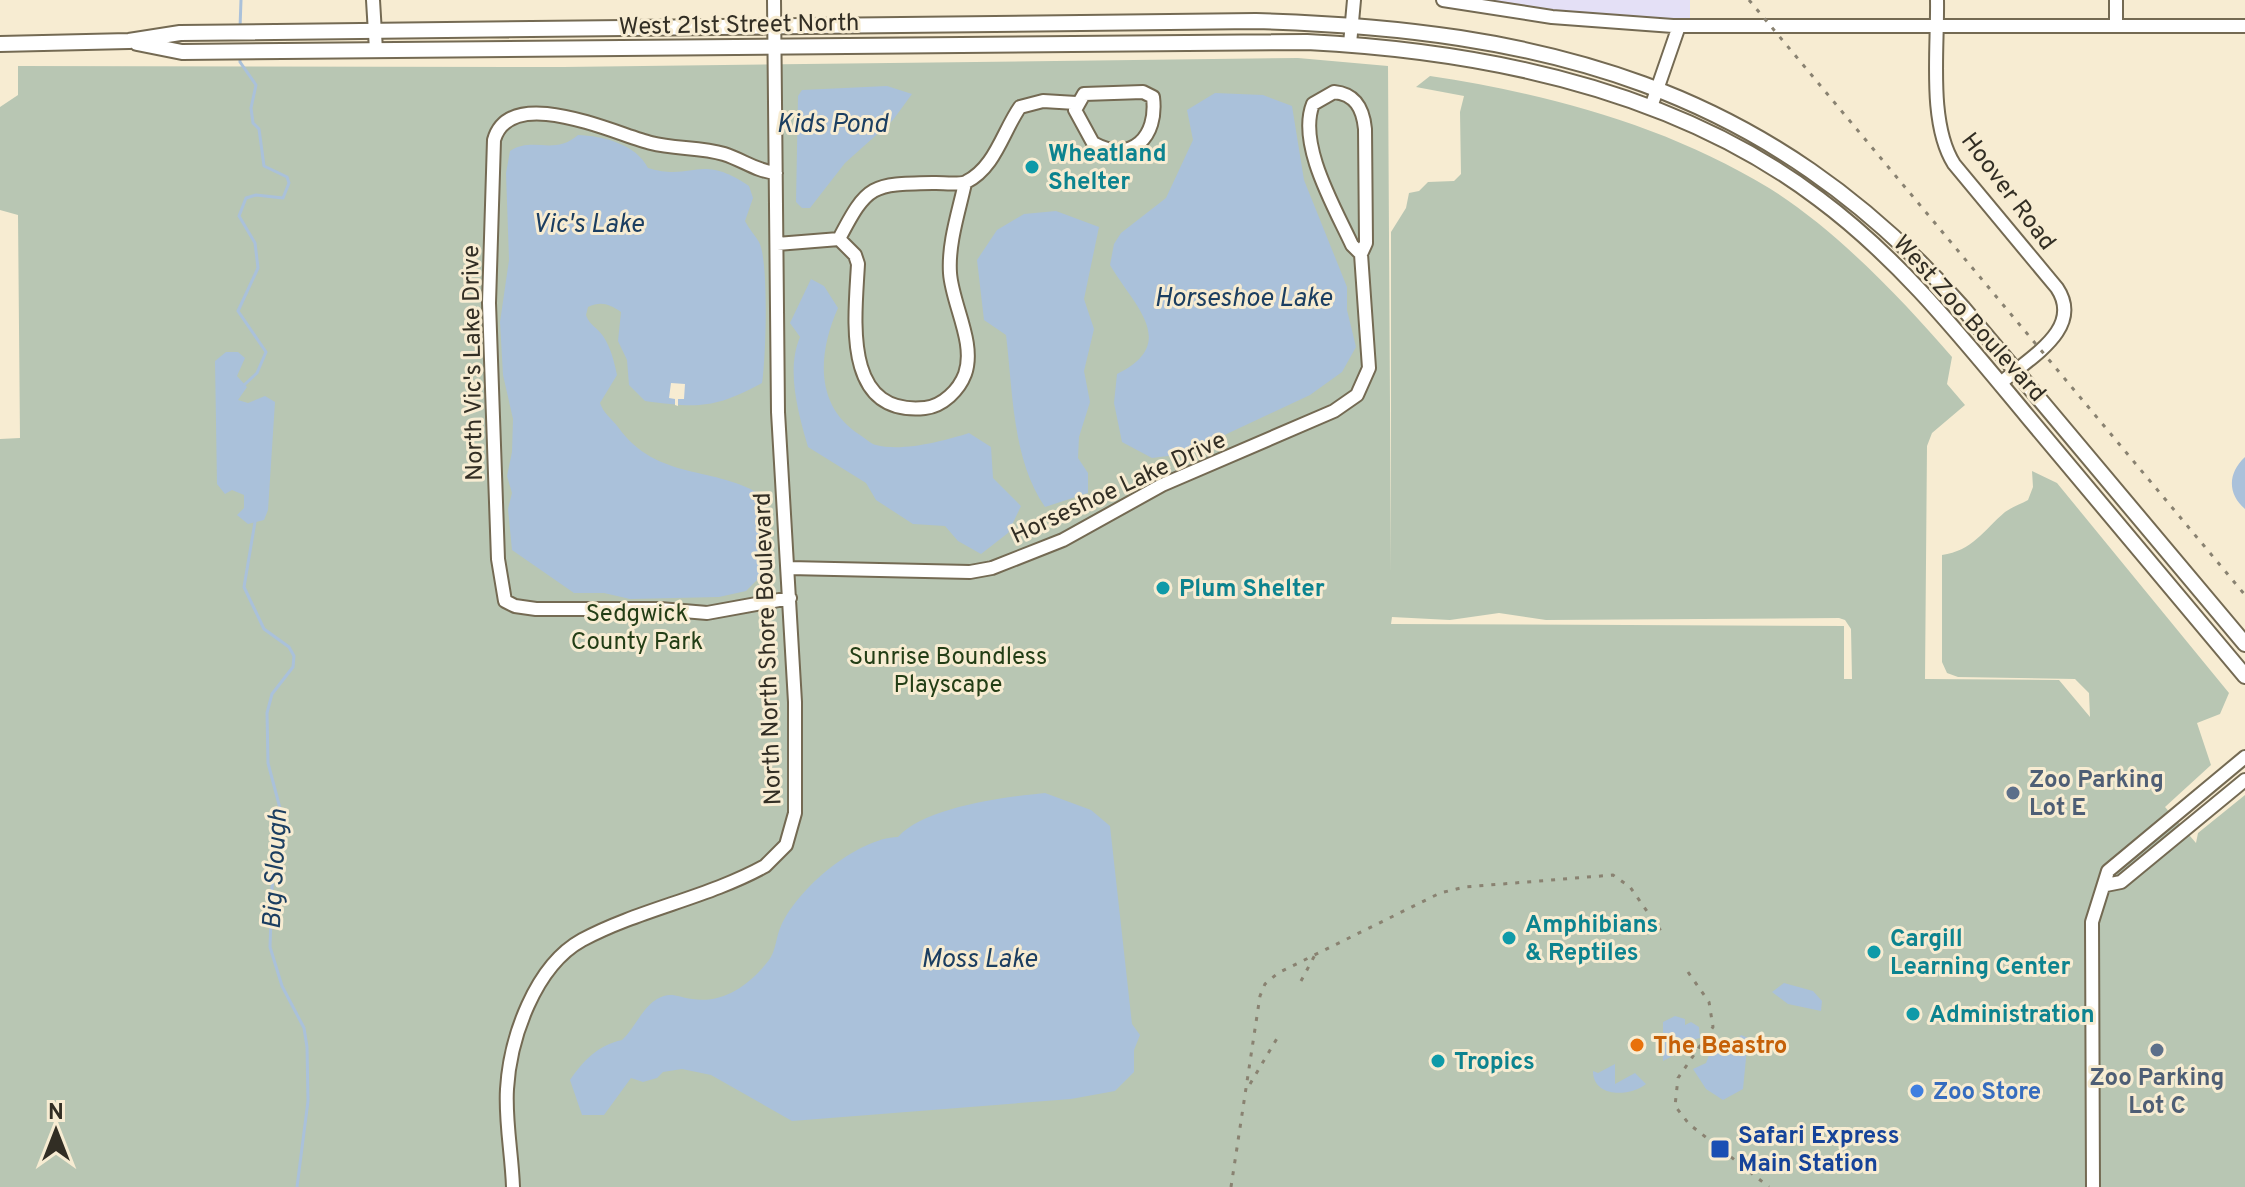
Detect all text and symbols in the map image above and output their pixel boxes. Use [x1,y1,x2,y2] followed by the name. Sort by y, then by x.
[618,9,860,43] street label: West 21st Street North
[776,109,890,142] water label: Kids Pond
[1953,127,2061,257] street label: Hoover Road
[1048,140,1167,198] place label: Wheatland Shelter
[1023,158,1041,176] marker: Wheatland Shelter
[532,209,644,242] water label: Vic's Lake
[1886,230,2051,409] street label: West Zoo Boulevard
[457,245,491,481] street label: North Vic's Lake Drive
[1154,283,1332,316] water label: Horseshoe Lake
[1007,426,1231,552] street label: Horseshoe Lake Drive
[749,492,789,806] street label: North North Shore Boulevard
[1179,575,1325,605] place label: Plum Shelter
[1154,579,1172,597] marker: Plum Shelter
[571,600,703,658] park label: Sedgwick County Park
[849,643,1047,701] park label: Sunrise Boundless Playscape
[2029,766,2164,824] place label: Zoo Parking Lot E
[2004,784,2022,802] marker: Zoo Parking Lot E
[257,808,296,930] water label: Big Slough
[1525,911,1658,969] place label: Amphibians & Reptiles
[1890,925,2071,983] place label: Cargill Learning Center
[1500,929,1518,947] marker: Amphibians & Reptiles
[1865,943,1883,961] marker: Cargill Learning Center
[921,944,1038,977] water label: Moss Lake
[1929,1001,2095,1031] place label: Administration
[1904,1005,1922,1023] marker: Administration
[1653,1032,1787,1062] place label: The Beastro
[1628,1036,1646,1054] marker: The Beastro
[2148,1041,2166,1059] marker: Zoo Parking Lot C
[1454,1048,1535,1078] place label: Tropics
[1429,1052,1447,1070] marker: Tropics
[2090,1064,2224,1122] place label: Zoo Parking Lot C
[1933,1078,2041,1108] place label: Zoo Store
[1908,1082,1926,1100] marker: Zoo Store
[16,1091,96,1171] north arrow
[48,1100,64,1127] text: N
[1738,1122,1900,1180] place label: Safari Express Main Station
[1709,1138,1731,1160] marker: Safari Express Main Station

